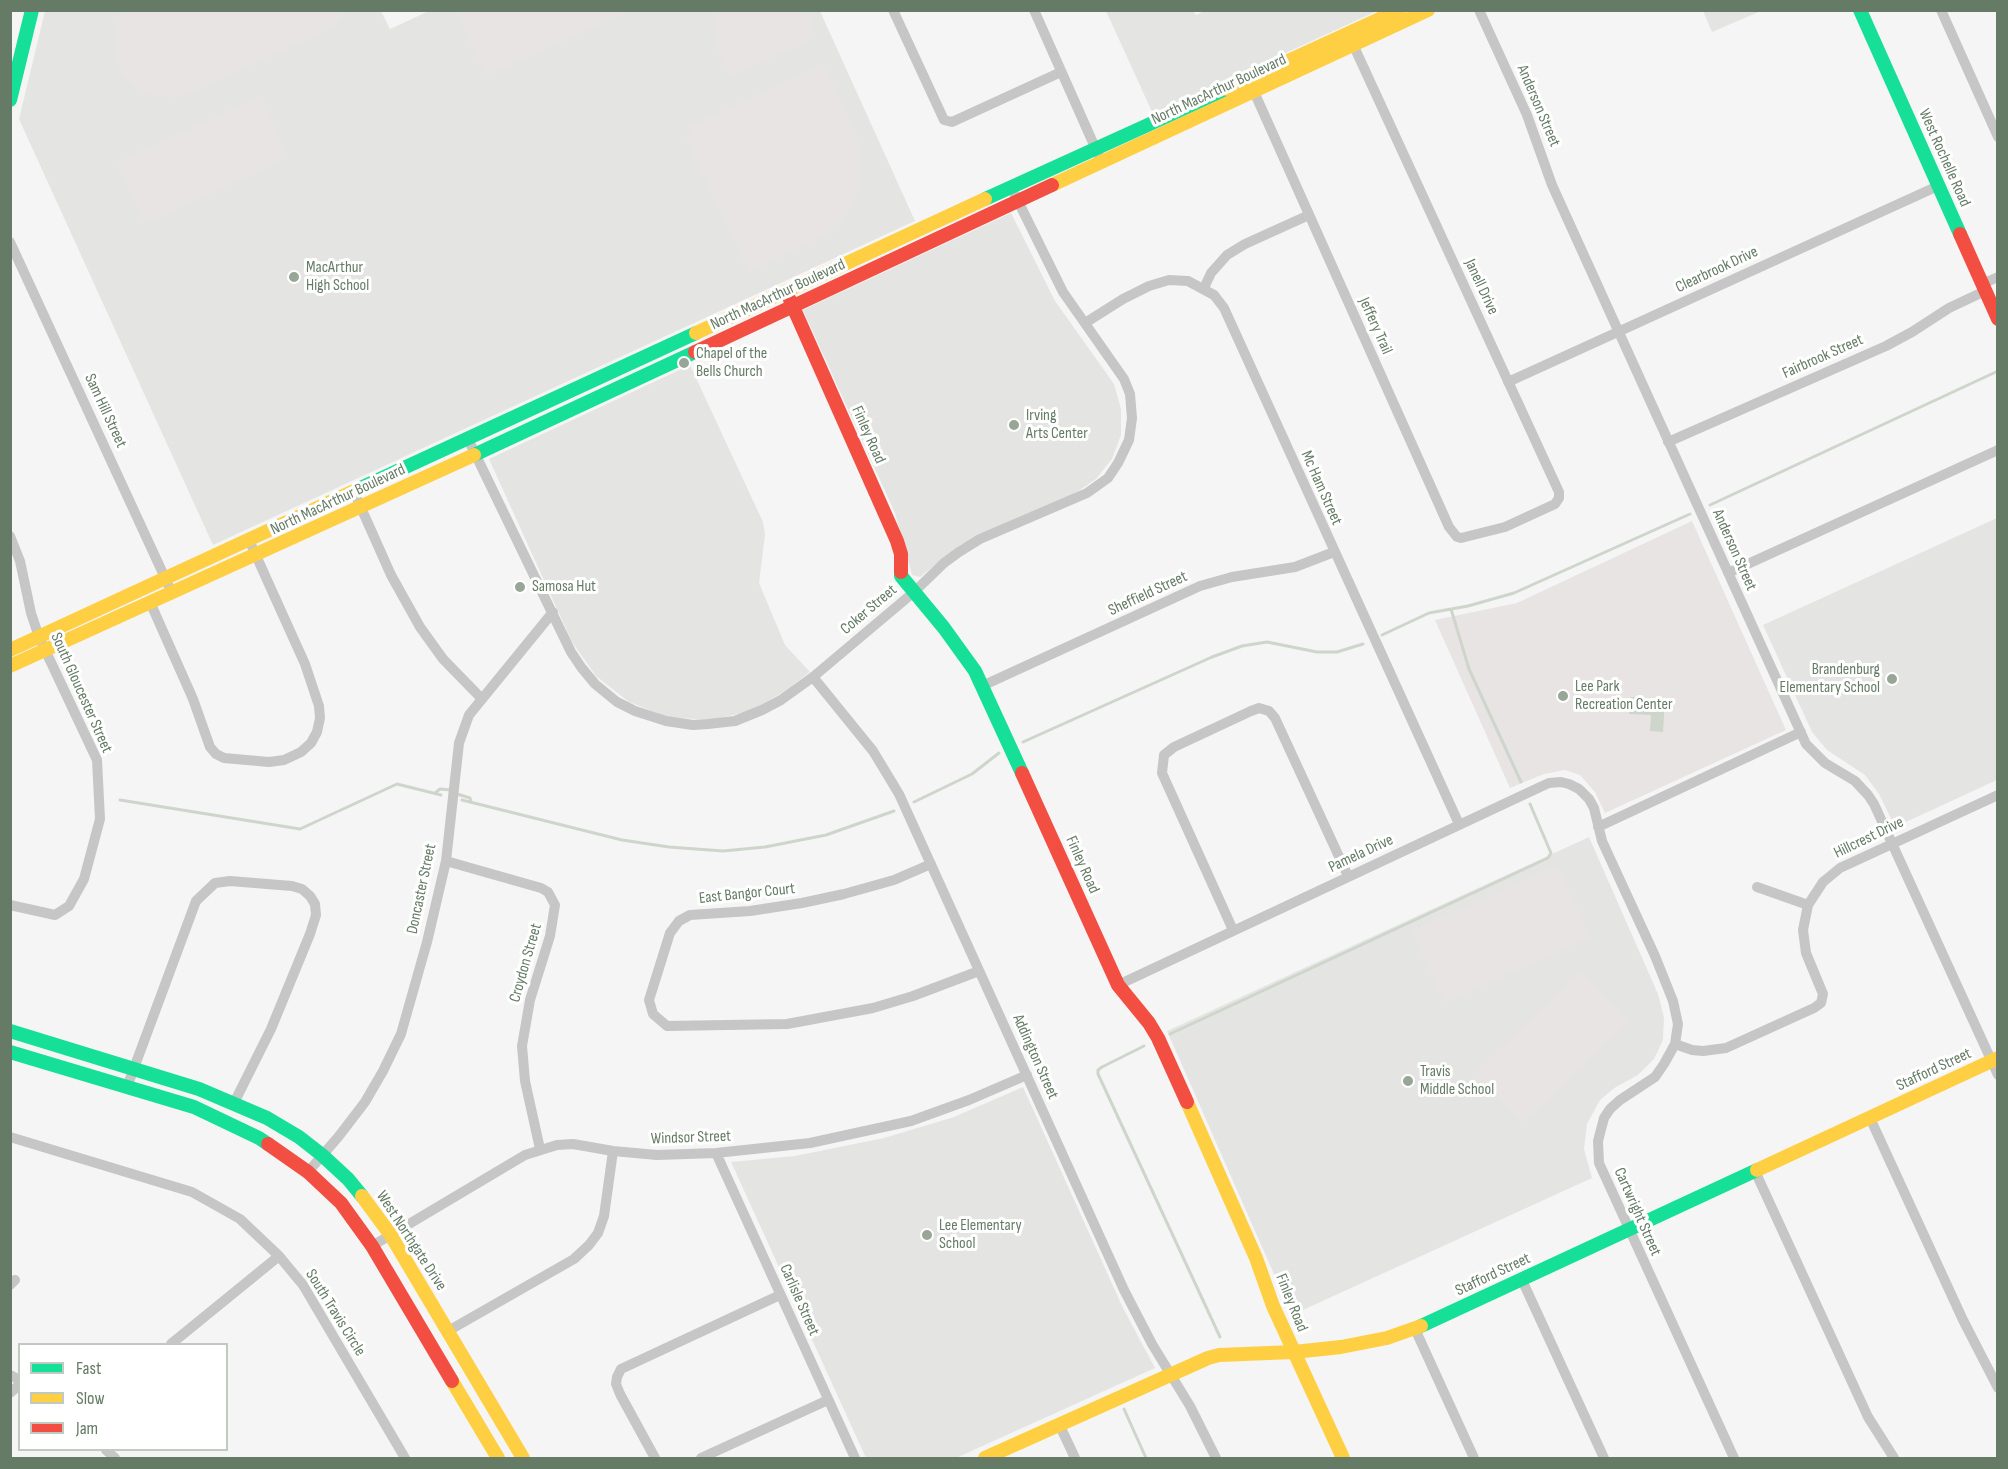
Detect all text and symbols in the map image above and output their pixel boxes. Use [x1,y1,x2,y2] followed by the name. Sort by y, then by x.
[1149,50,1289,130] street label: North MacArthur Boulevard
[1512,62,1564,150] street label: Anderson Street
[1914,106,1974,210] street label: West Rochelle Road
[1673,243,1761,297] street label: Clearbrook Drive
[708,255,848,335] street label: North MacArthur Boulevard
[1460,256,1502,318] street label: Janell Drive
[306,258,369,296] place label: MacArthur High School
[287,270,301,284] marker: MacArthur High School
[1354,295,1396,357] street label: Jeffery Trail
[1780,331,1866,383] street label: Fairbrook Street
[696,344,767,382] place label: Chapel of the Bells Church
[677,356,691,370] marker: Chapel of the Bells Church
[80,371,130,451] street label: Sam Hill Street
[847,403,889,467] street label: Finley Road
[1026,406,1088,444] place label: Irving Arts Center
[1007,418,1021,432] marker: Irving Arts Center
[1296,448,1346,528] street label: Mc Ham Street
[268,460,408,540] street label: North MacArthur Boulevard
[1708,506,1760,594] street label: Anderson Street
[1106,567,1190,621] street label: Sheffield Street
[532,577,596,597] place label: Samosa Hut
[513,580,527,594] marker: Samosa Hut
[837,581,901,639] street label: Coker Street
[46,630,116,756] street label: South Gloucester Street
[1780,660,1880,698] place label: Brandenburg Elementary School
[1885,672,1899,686] marker: Brandenburg Elementary School
[1575,677,1673,715] place label: Lee Park Recreation Center
[1556,689,1570,703] marker: Lee Park Recreation Center
[1831,813,1907,863] street label: Hillcrest Drive
[1326,831,1396,877] street label: Pamela Drive
[1061,833,1103,897] street label: Finley Road
[403,842,441,936] street label: Doncaster Street
[698,879,796,909] street label: East Bangor Court
[506,921,546,1005] street label: Croydon Street
[1008,1012,1062,1102] street label: Addington Street
[1893,1044,1975,1096] street label: Stafford Street
[1420,1062,1494,1100] place label: Travis Middle School
[1401,1074,1415,1088] marker: Travis Middle School
[651,1127,731,1149] street label: Windsor Street
[1609,1165,1665,1259] street label: Cartwright Street
[372,1188,450,1294] street label: West Northgate Drive
[939,1216,1022,1254] place label: Lee Elementary School
[920,1228,934,1242] marker: Lee Elementary School
[1452,1249,1534,1301] street label: Stafford Street
[775,1261,823,1339] street label: Carlisle Street
[301,1266,369,1360] street label: South Travis Circle
[1271,1271,1311,1335] street label: Finley Road
[18,1343,228,1451] legend
[76,1358,101,1379] text: Fast
[76,1388,105,1409] text: Slow
[76,1418,98,1439] text: Jam

